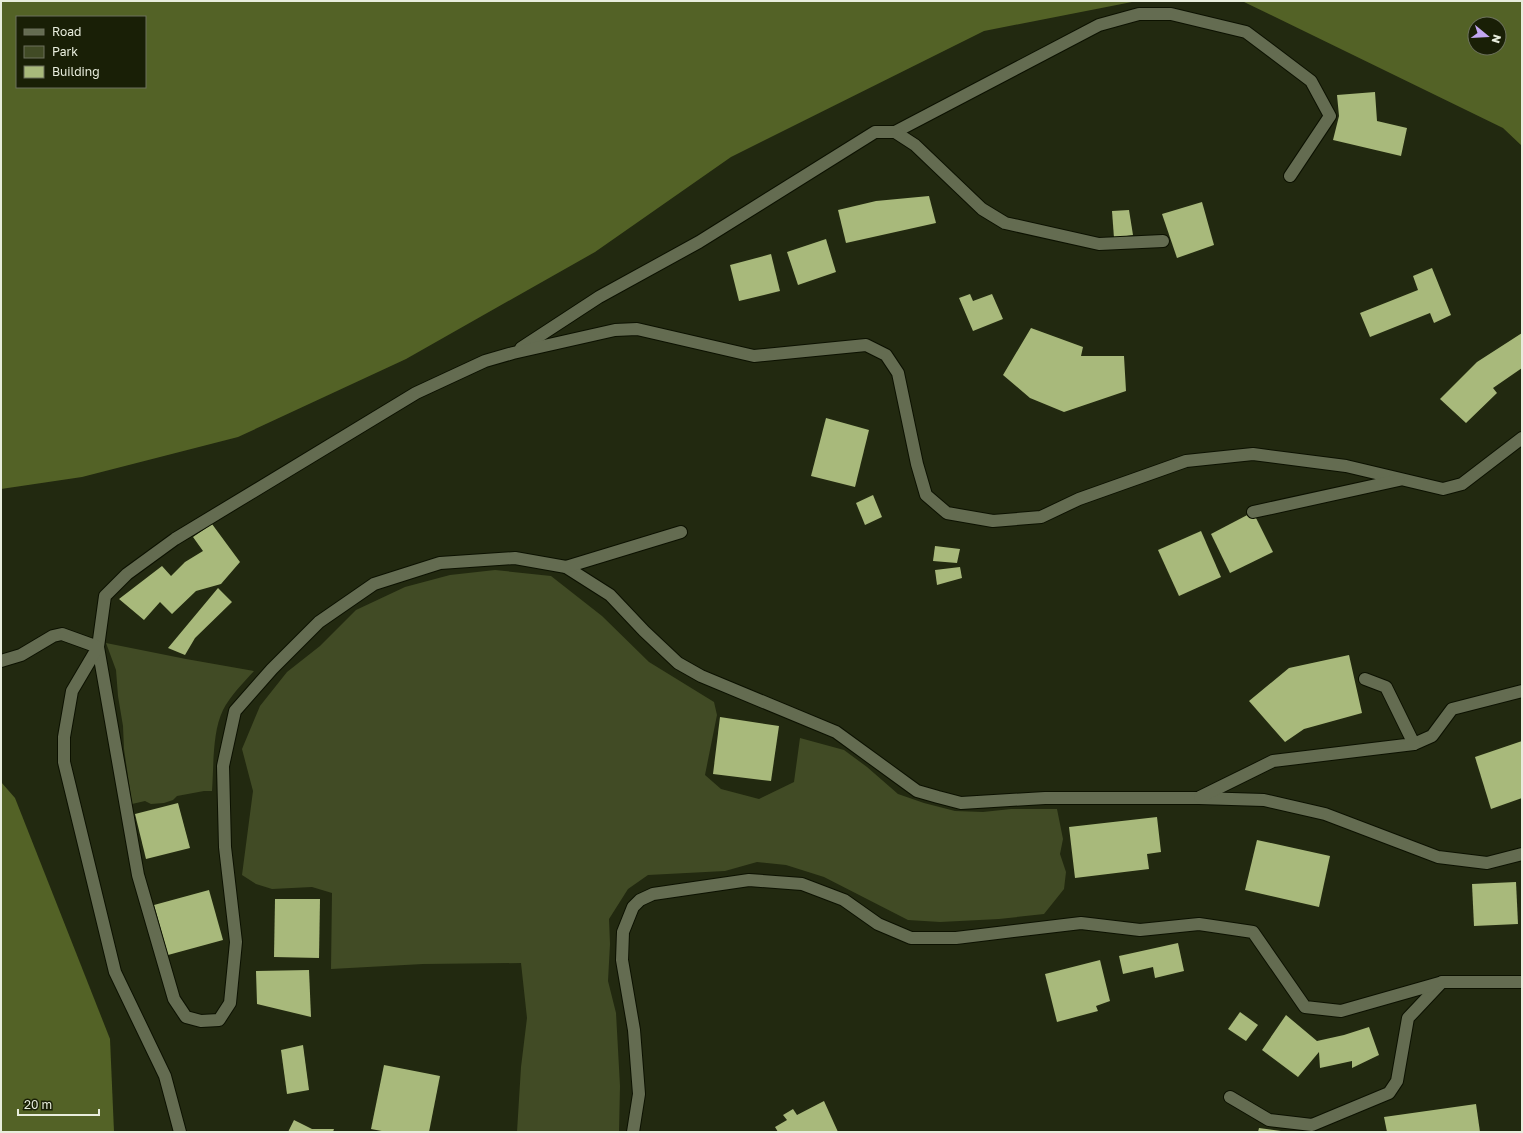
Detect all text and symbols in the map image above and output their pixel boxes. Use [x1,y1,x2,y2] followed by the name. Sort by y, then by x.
[16,16,146,88] legend
[1467,16,1507,56] north arrow
[52,24,81,39] text: Road
[1490,33,1504,45] text: N
[52,44,78,59] text: Park
[52,64,100,79] text: Building
[18,1091,99,1117] scale bar
[24,1097,52,1112] text: 20 m

